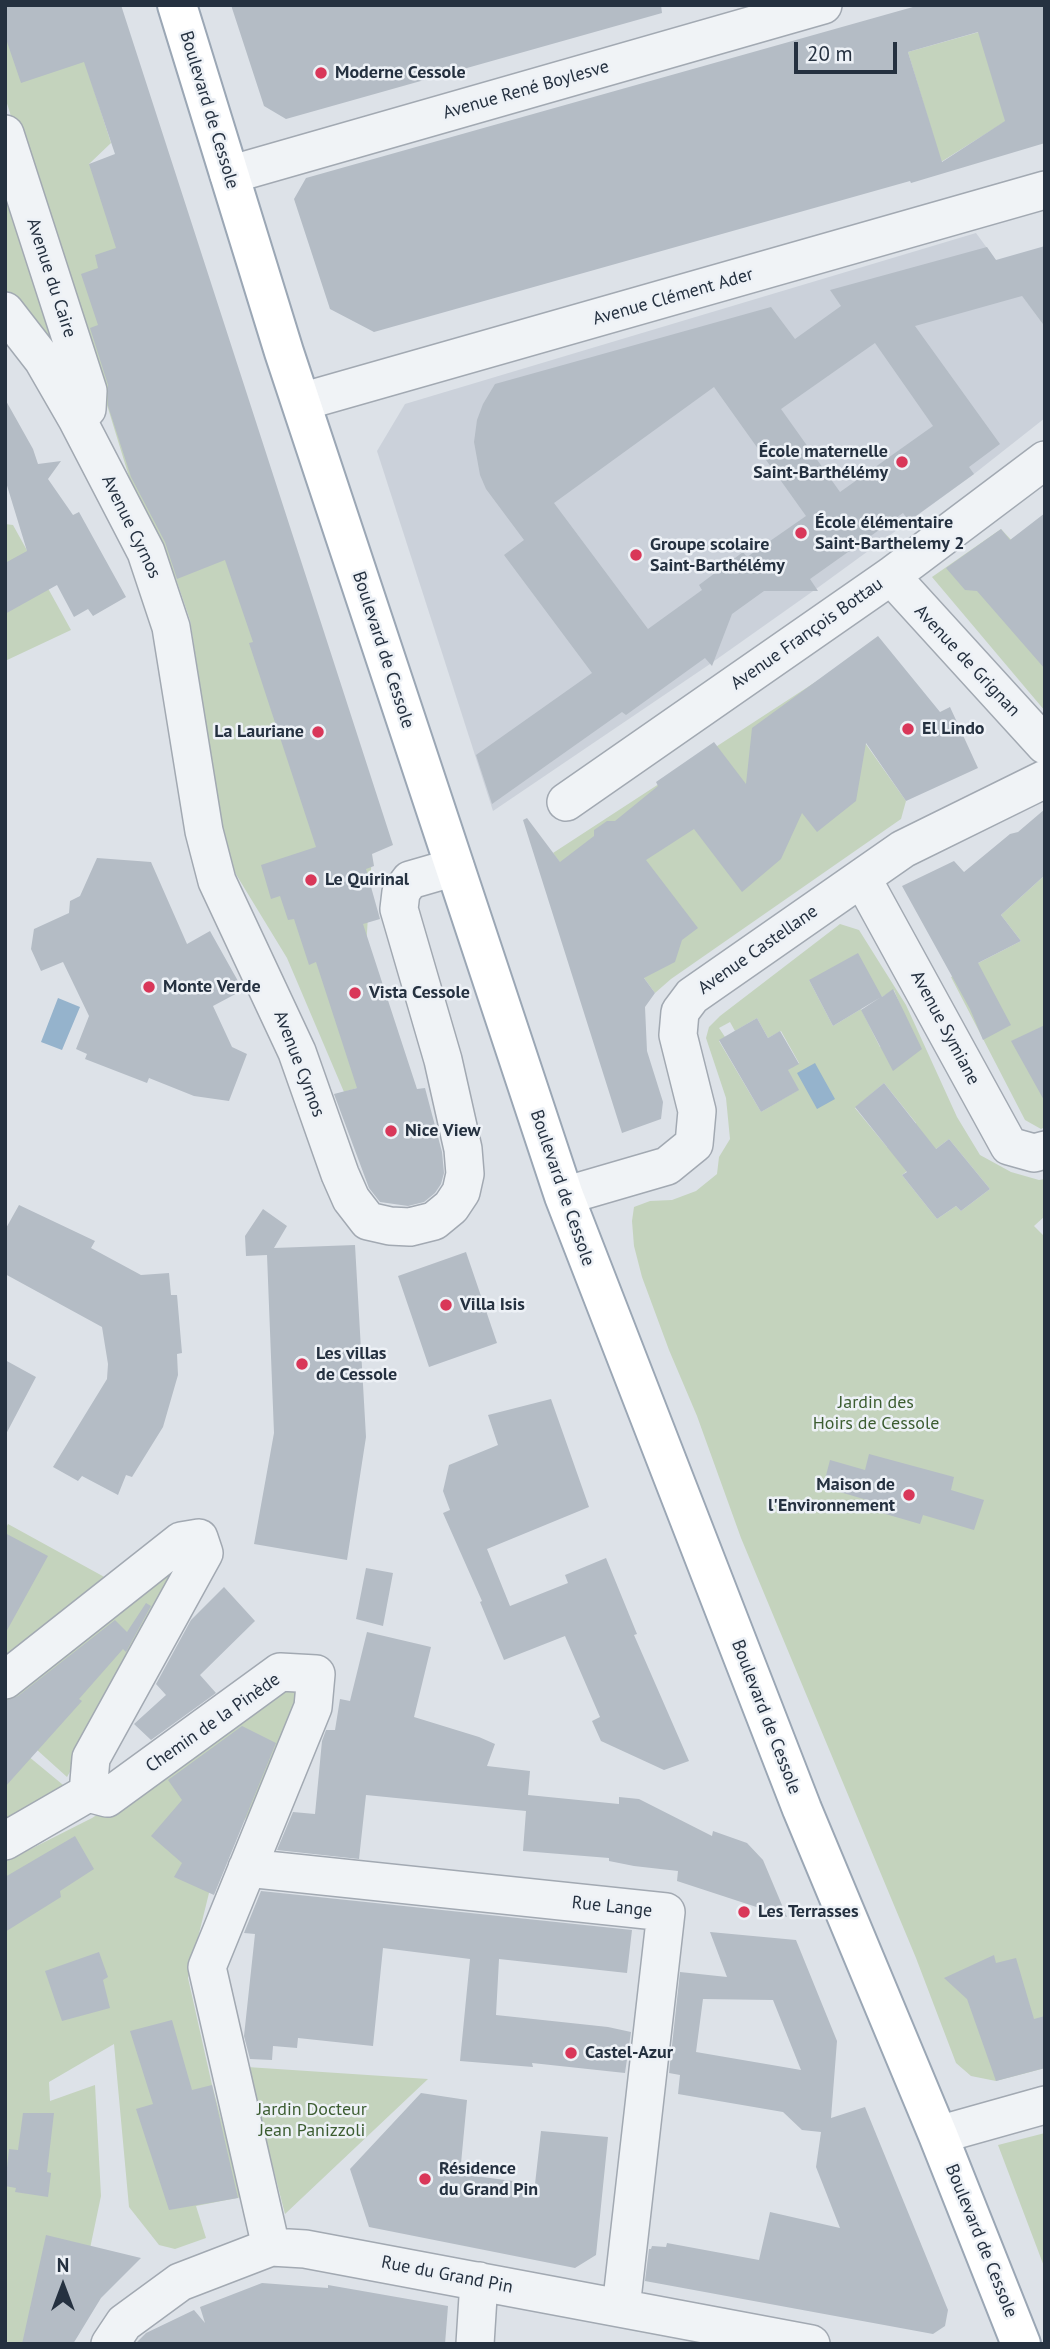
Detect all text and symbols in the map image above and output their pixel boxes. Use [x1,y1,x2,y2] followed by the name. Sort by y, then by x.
[798,28,901,72] scale bar
[175,29,243,191] street label: Boulevard de Cessole
[807,40,853,67] text: 20 m
[440,56,612,124] street label: Avenue René Boylesve
[335,62,466,84] place label: Moderne Cessole
[313,65,329,81] marker: Moderne Cessole
[22,216,80,340] street label: Avenue du Caire
[590,264,756,330] street label: Avenue Clément Ader
[753,441,888,484] place label: École maternelle Saint-Barthélémy
[894,454,910,470] marker: École maternelle Saint-Barthélémy
[97,472,165,582] street label: Avenue Cyrnos
[815,512,965,554] place label: École élémentaire Saint-Barthelemy 2
[793,525,809,541] marker: École élémentaire Saint-Barthelemy 2
[650,534,785,576] place label: Groupe scolaire Saint-Barthélémy
[628,547,644,563] marker: Groupe scolaire Saint-Barthélémy
[347,569,419,731] street label: Boulevard de Cessole
[727,573,887,695] street label: Avenue François Bottau
[910,601,1024,721] street label: Avenue de Grignan
[922,718,985,740] place label: El Lindo
[214,721,304,743] place label: La Lauriane
[900,721,916,737] marker: El Lindo
[310,724,326,740] marker: La Lauriane
[325,869,409,891] place label: Le Quirinal
[303,872,319,888] marker: Le Quirinal
[694,901,822,999] street label: Avenue Castellane
[906,967,984,1089] street label: Avenue Symiane
[163,976,261,998] place label: Monte Verde
[141,979,157,995] marker: Monte Verde
[369,982,470,1004] place label: Vista Cessole
[347,985,363,1001] marker: Vista Cessole
[269,1008,329,1120] street label: Avenue Cyrnos
[525,1107,599,1269] street label: Boulevard de Cessole
[405,1120,481,1142] place label: Nice View
[383,1123,399,1139] marker: Nice View
[460,1294,525,1316] place label: Villa Isis
[438,1297,454,1313] marker: Villa Isis
[316,1343,397,1386] place label: Les villas de Cessole
[294,1356,310,1372] marker: Les villas de Cessole
[813,1392,939,1434] park label: Jardin des Hoirs de Cessole
[768,1474,895,1516] place label: Maison de l'Environnement
[901,1487,917,1503] marker: Maison de l'Environnement
[727,1637,805,1797] street label: Boulevard de Cessole
[142,1669,284,1777] street label: Chemin de la Pinède
[571,1892,653,1922] street label: Rue Lange
[758,1901,858,1923] place label: Les Terrasses
[736,1904,752,1920] marker: Les Terrasses
[585,2042,673,2064] place label: Castel-Azur
[563,2045,579,2061] marker: Castel-Azur
[257,2099,367,2142] park label: Jardin Docteur Jean Panizzoli
[439,2158,538,2200] place label: Résidence du Grand Pin
[940,2161,1022,2321] street label: Boulevard de Cessole
[417,2171,433,2187] marker: Résidence du Grand Pin
[28,2251,98,2321] north arrow
[379,2252,515,2298] street label: Rue du Grand Pin
[57,2253,69,2277] text: N

